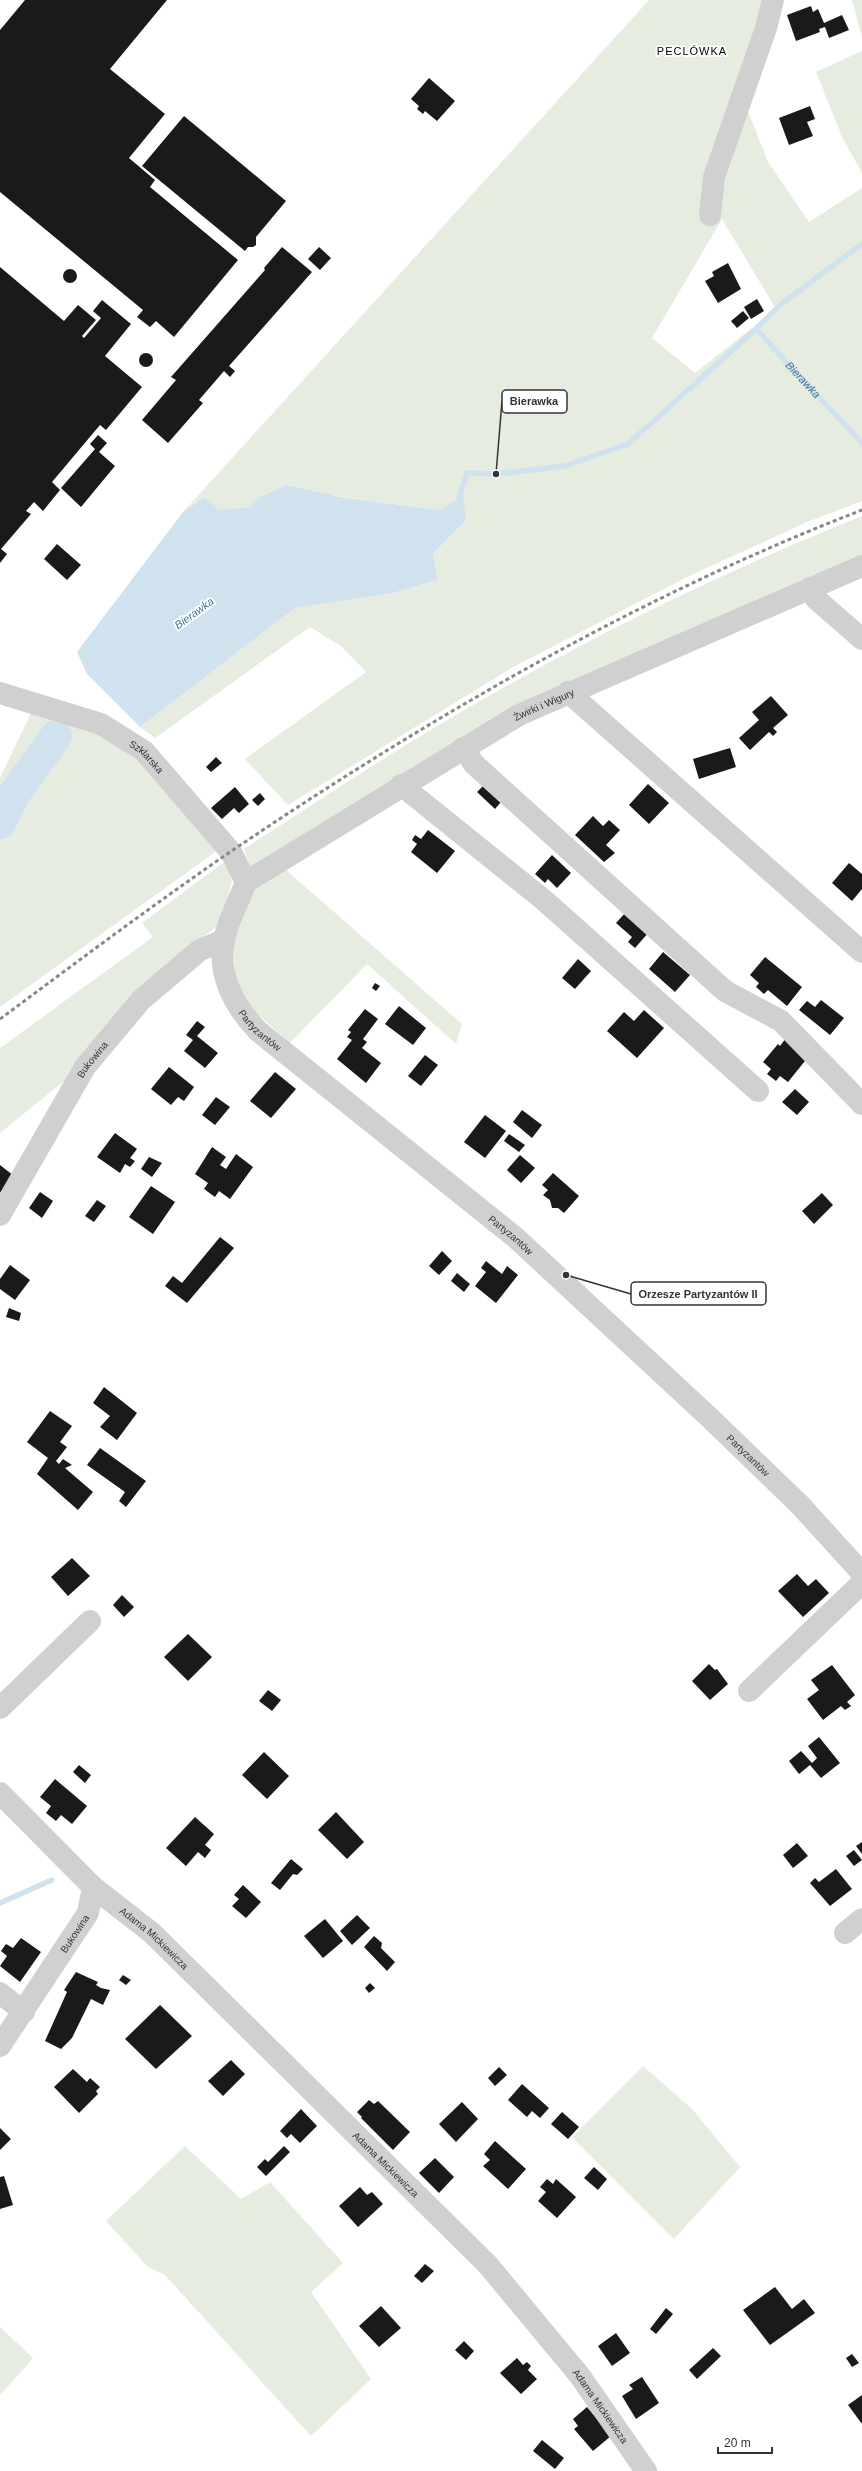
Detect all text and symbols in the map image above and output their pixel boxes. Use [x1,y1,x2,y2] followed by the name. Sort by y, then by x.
[657,45,727,57] district label: PECLÓWKA
[783,359,823,400] water label: Bierawka
[502,390,567,413] callout: Bierawka
[510,395,559,407] text: Bierawka
[172,595,216,631] water label: Bierawka
[511,687,576,723] street label: Żwirki i Wigury
[127,738,166,776] street label: Szklarska
[236,1007,284,1054] street label: Partyzantów
[75,1039,110,1080] street label: Bukowina
[486,1213,536,1258] street label: Partyzantów
[631,1282,766,1305] callout: Orzesze Partyzantów II
[638,1288,758,1300] text: Orzesze Partyzantów II
[724,1432,772,1479] street label: Partyzantów
[118,1905,191,1972] street label: Adama Mickiewicza
[58,1912,92,1955] street label: Bukowina
[351,2130,421,2200] street label: Adama Mickiewicza
[571,2367,630,2446] street label: Adama Mickiewicza
[718,2429,772,2455] scale bar
[724,2436,751,2450] text: 20 m

